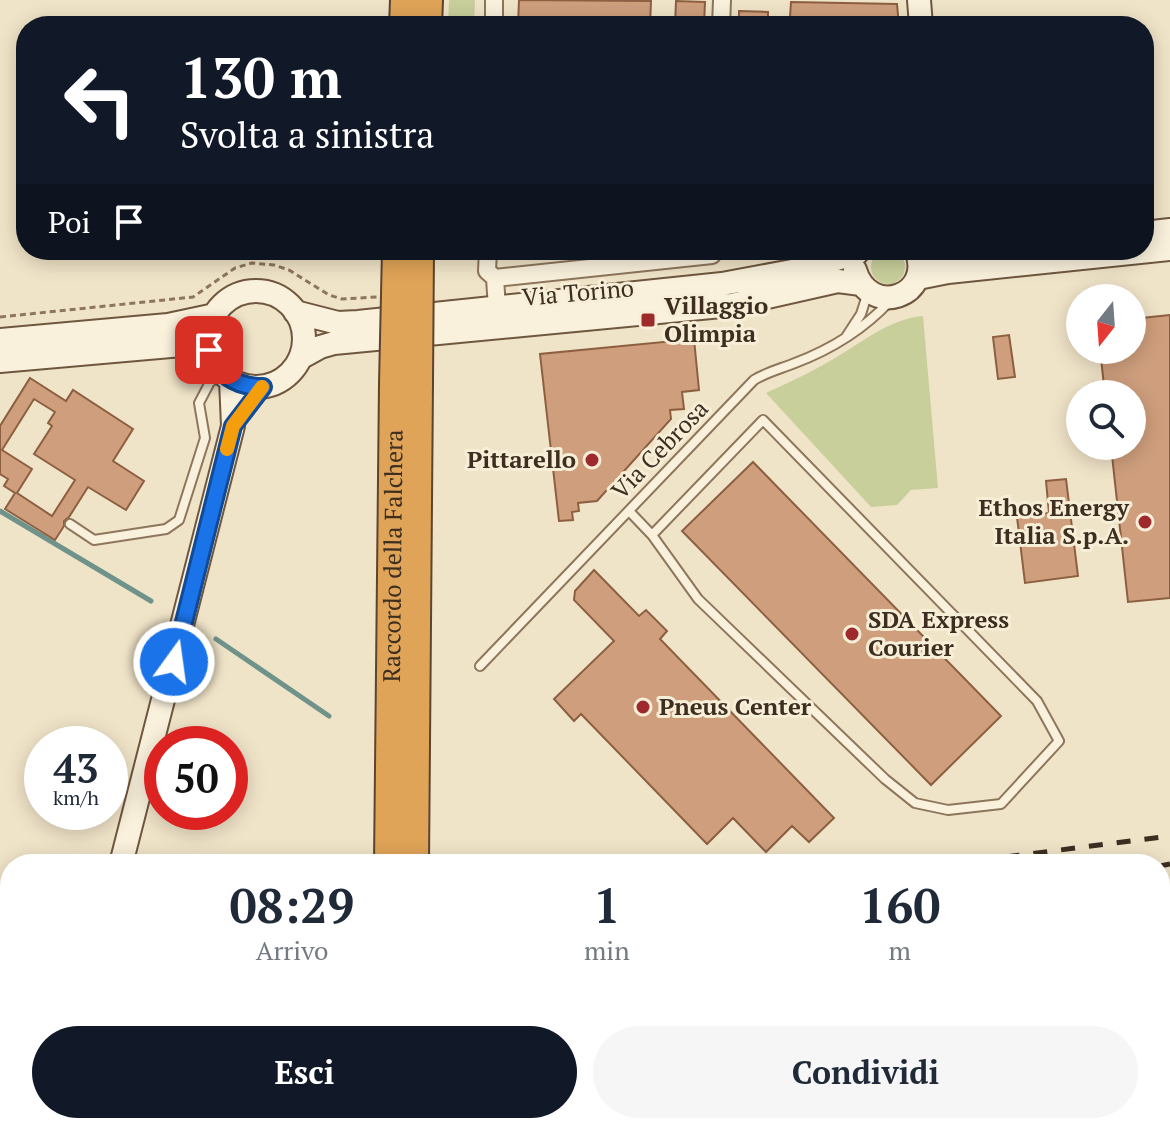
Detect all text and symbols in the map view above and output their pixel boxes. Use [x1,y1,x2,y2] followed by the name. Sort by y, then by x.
[180,40,342,114] text: 130 m
[48,48,152,152] icon: left
[180,111,434,158] text: Svolta a sinistra
[107,200,151,244] icon: arrive
[48,202,91,242] text: Poi
[521,271,635,313] street label: Via Torino
[1066,284,1146,364] north arrow
[1066,284,1146,460] map controls
[664,289,768,349] place label: Villaggio Olimpia
[639,311,657,329] marker: Villaggio Olimpia
[175,316,243,384] pin
[187,328,231,372] icon: arrive
[1066,380,1146,460] button: search
[604,393,715,506] street label: Via Cebrosa
[375,429,410,683] street label: Raccordo della Falchera
[467,443,576,475] place label: Pittarello
[583,451,601,469] marker: Pittarello
[979,491,1130,551] place label: Ethos Energy Italia S.p.A.
[1136,513,1154,531] marker: Ethos Energy Italia S.p.A.
[868,603,1009,663] place label: SDA Express Courier
[132,620,216,704] position arrow
[843,625,861,643] marker: SDA Express Courier
[659,690,812,722] place label: Pneus Center
[634,698,652,716] marker: Pneus Center
[144,726,248,830] speed limit sign: 50
[53,741,99,794] text: 43
[53,784,99,811] text: km/h
[229,873,354,937] text: 08:29
[593,873,620,937] text: 1
[859,873,941,937] text: 160
[256,933,328,967] text: Arrivo
[584,933,630,967] text: min
[889,933,911,967] text: m
[32,1026,577,1118] button: Esci
[593,1026,1138,1118] button: Condividi

